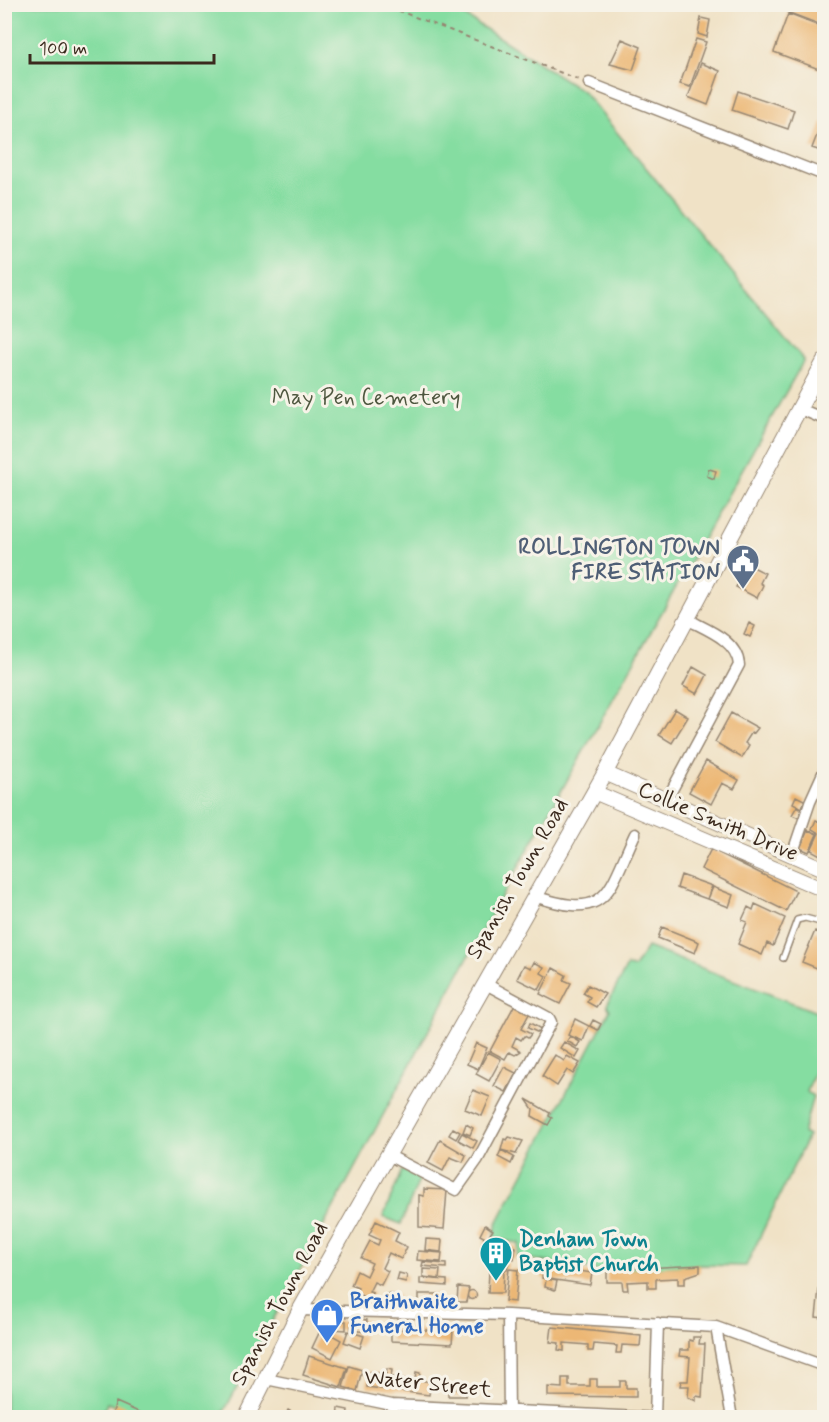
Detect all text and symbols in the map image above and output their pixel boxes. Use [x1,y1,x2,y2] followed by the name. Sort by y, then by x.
[30,27,214,65] scale bar
[39,37,87,61] text: 100 m
[272,384,460,412] park label: May Pen Cemetery
[518,534,721,587] place label: ROLLINGTON TOWN FIRE STATION
[725,543,761,590] public building icon: ROLLINGTON TOWN FIRE STATION
[634,776,802,868] street label: Collie Smith Drive
[461,793,575,965] street label: Spanish Town Road
[225,1217,335,1391] street label: Spanish Town Road
[519,1226,659,1279] place label: Denham Town Baptist Church
[478,1235,514,1282] building icon: Denham Town Baptist Church
[350,1288,484,1341] place label: Braithwaite Funeral Home
[309,1297,345,1344] shop icon: Braithwaite Funeral Home
[363,1363,493,1405] street label: Water Street

